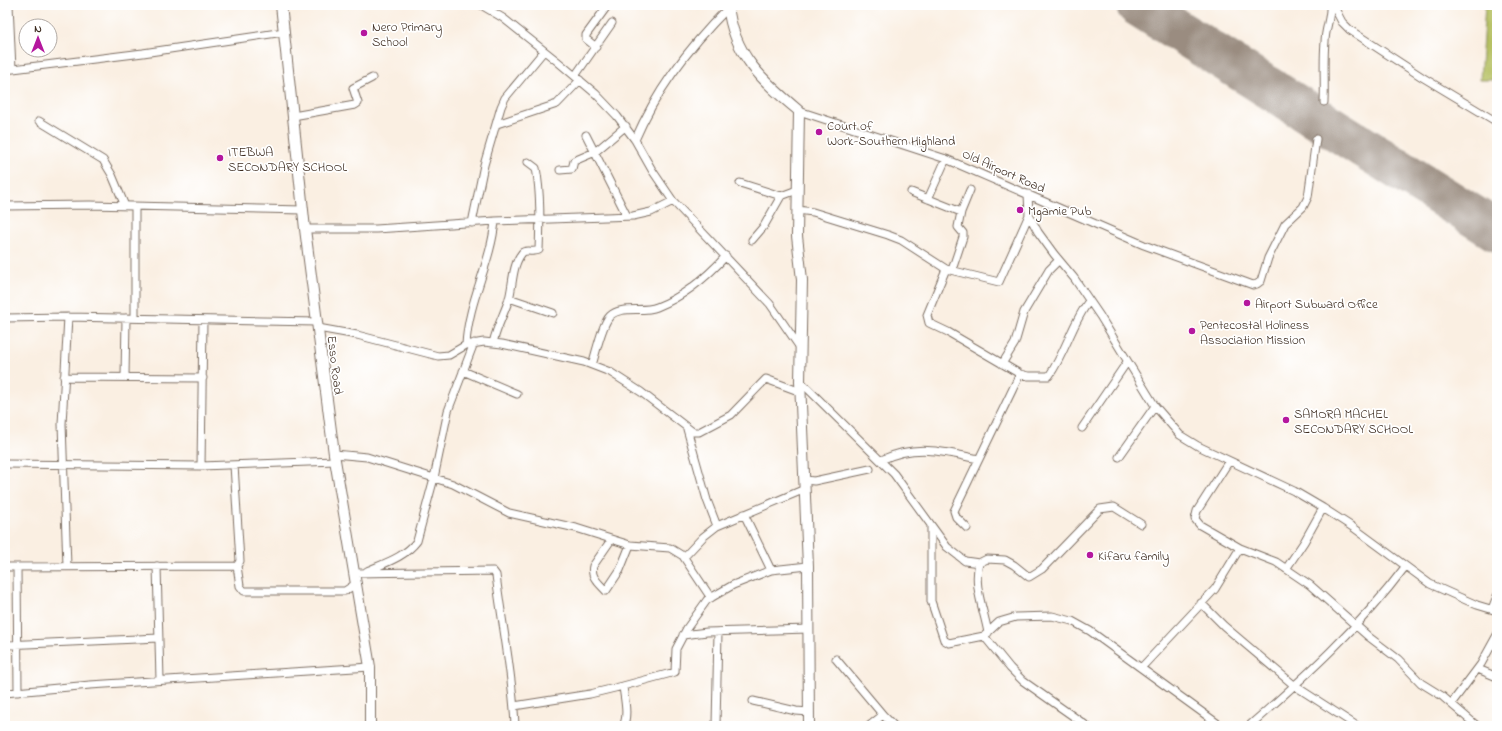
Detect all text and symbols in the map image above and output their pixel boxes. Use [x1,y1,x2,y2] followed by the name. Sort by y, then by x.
[18,18,58,58] north arrow
[372,18,442,52] place label: Nero Primary School
[34,21,42,37] text: N
[359,28,369,38] marker: Nero Primary School
[827,117,956,152] place label: Court of Work-Southern Highland
[814,127,824,137] marker: Court of Work-Southern Highland
[228,143,347,177] place label: ITEBWA SECONDARY SCHOOL
[959,145,1049,199] street label: Old Airport Road
[215,153,225,163] marker: ITEBWA SECONDARY SCHOOL
[1028,202,1091,222] place label: Mgamie Pub
[1015,205,1025,215] marker: Mgamie Pub
[1255,295,1378,314] place label: Airport Subward Office
[1242,298,1252,308] marker: Airport Subward Office
[1200,316,1309,350] place label: Pentecostal Holiness Association Mission
[1187,326,1197,336] marker: Pentecostal Holiness Association Mission
[321,335,348,397] street label: Esso Road
[1294,405,1413,439] place label: SAMORA MACHEL SECONDARY SCHOOL
[1281,415,1291,425] marker: SAMORA MACHEL SECONDARY SCHOOL
[1098,547,1169,567] place label: Kifaru family
[1085,550,1095,560] marker: Kifaru family

